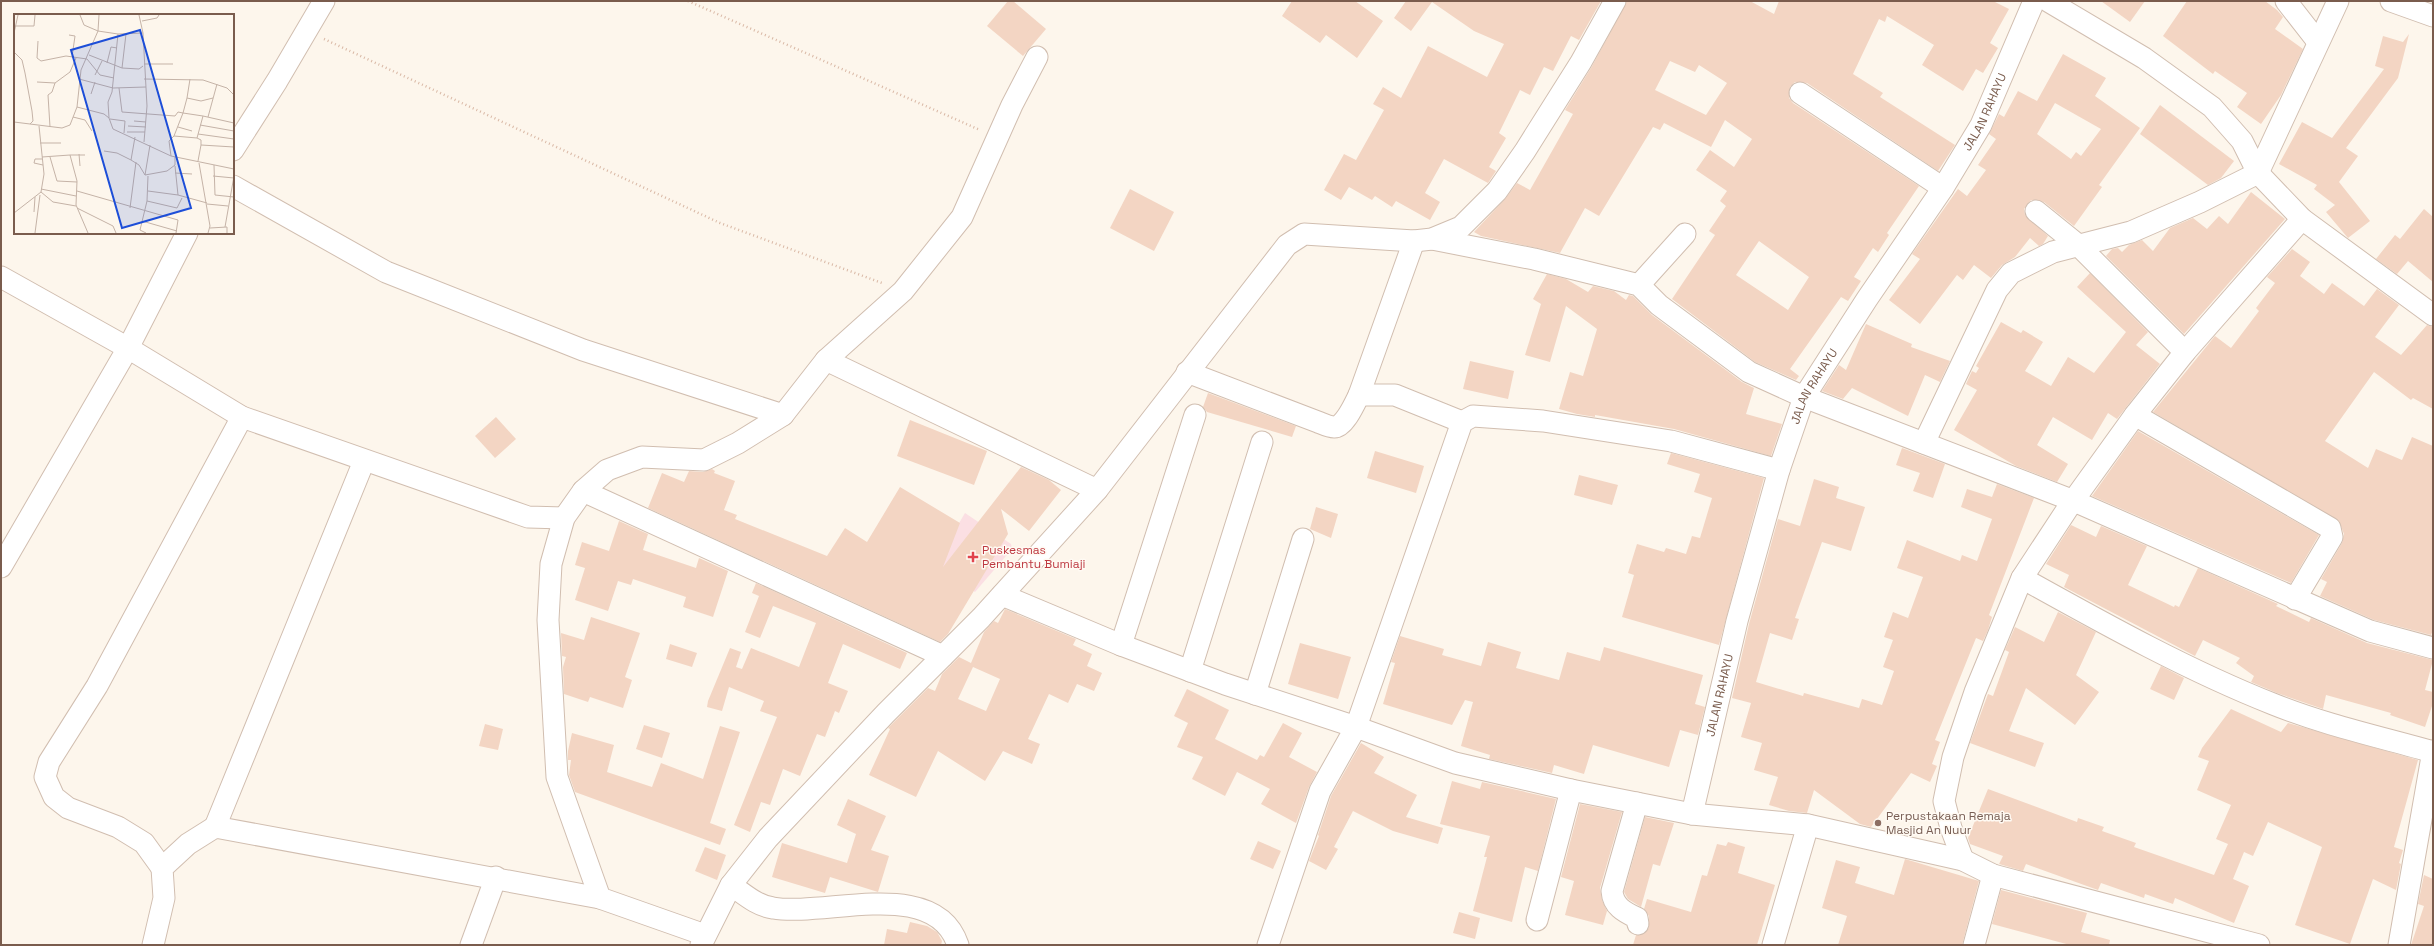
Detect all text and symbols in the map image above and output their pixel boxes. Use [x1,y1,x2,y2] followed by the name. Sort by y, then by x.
[14,14,234,234] inset map
[1959,71,2010,154] street label: JALAN RAHAYU
[1787,345,1841,426] street label: JALAN RAHAYU
[982,542,1086,572] place label: Puskesmas Pembantu Bumiaji
[967,551,979,563] marker: Puskesmas Pembantu Bumiaji
[1702,652,1737,738] street label: JALAN RAHAYU
[1886,808,2011,838] place label: Perpustakaan Remaja Masjid An Nuur
[1873,818,1883,828] marker: Perpustakaan Remaja Masjid An Nuur

